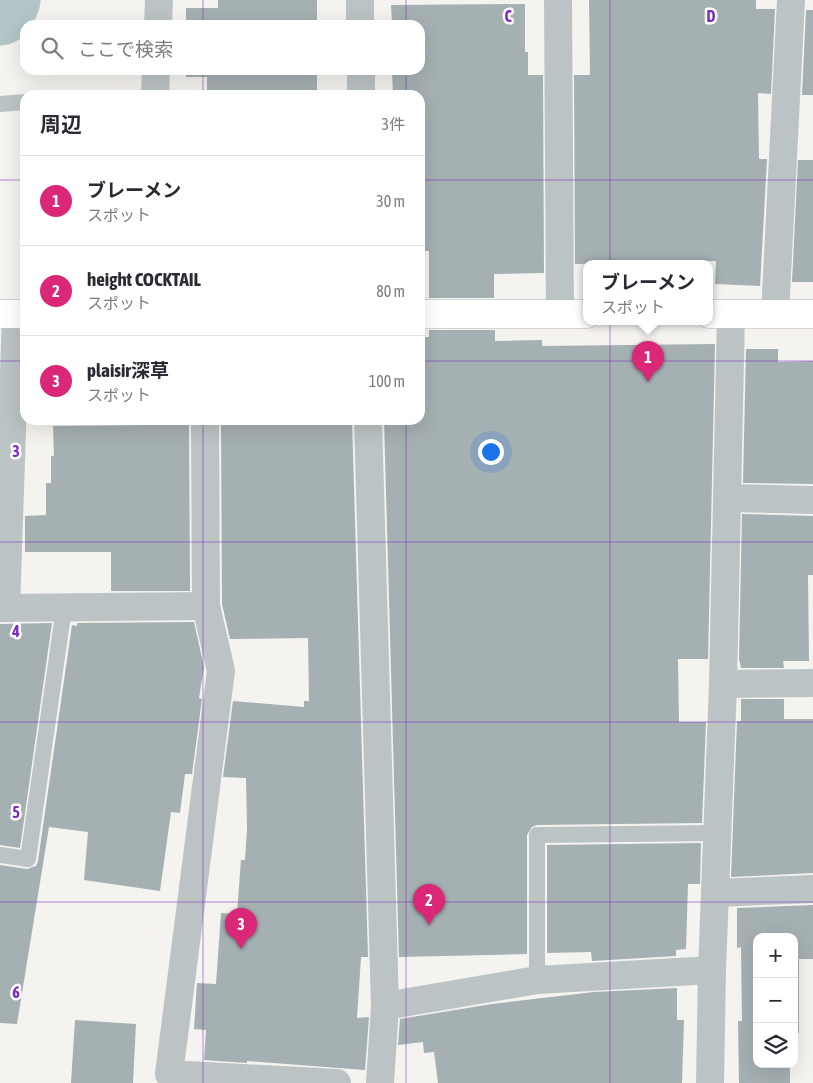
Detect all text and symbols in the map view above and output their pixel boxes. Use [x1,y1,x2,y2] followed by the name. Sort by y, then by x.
[504,7,512,25] text: C
[707,7,716,25] text: D
[20,20,425,75] search box
[38,34,66,62] icon: search
[78,38,173,60] text: ここで検索
[40,112,82,136] text: 周辺
[381,115,405,133] text: 3件
[87,179,181,201] text: ブレーメン
[52,192,60,210] text: 1
[376,192,405,210] text: 30 m
[87,206,151,224] text: スポット
[583,260,713,325] popup
[87,268,201,290] text: height COCKTAIL
[601,271,695,293] text: ブレーメン
[52,282,60,300] text: 2
[376,282,405,300] text: 80 m
[87,294,151,312] text: スポット
[601,298,665,316] text: スポット
[632,341,664,382] pin: 1
[87,359,169,381] text: plaisir深草
[52,372,60,390] text: 3
[369,372,405,390] text: 100 m
[87,386,151,404] text: スポット
[478,439,504,465] your location
[12,442,20,460] text: 3
[11,622,20,640] text: 4
[12,803,20,821] text: 5
[413,884,445,925] pin: 2
[225,908,257,949] pin: 3
[753,933,798,1068] map controls
[753,933,798,978] button: +
[753,978,798,1023] button: −
[12,983,20,1001] text: 6
[753,1023,798,1068] button: layers

